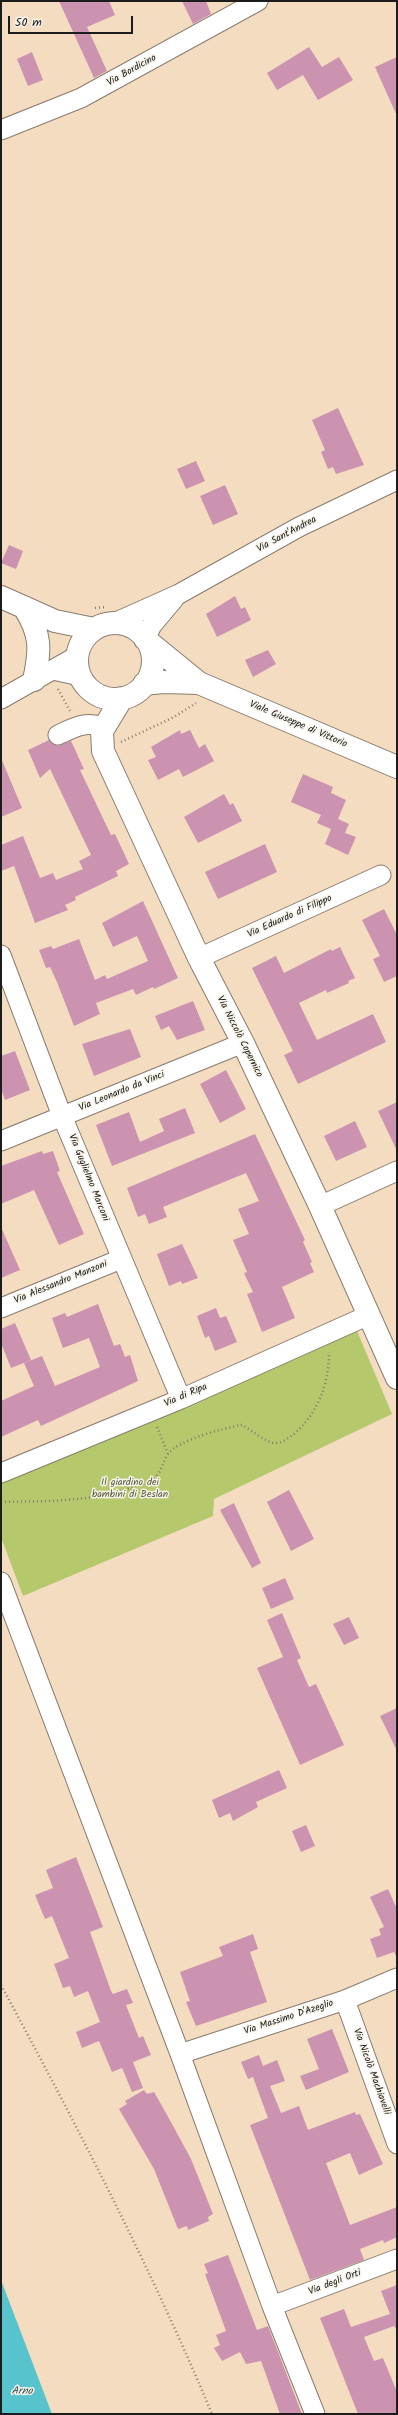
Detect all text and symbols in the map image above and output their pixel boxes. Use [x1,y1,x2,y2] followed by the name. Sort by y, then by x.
[10,8,135,34] scale bar
[15,13,42,32] text: 50 m
[105,53,159,89] street label: Via Bordicino
[255,514,319,556] street label: Via Sant'Andrea
[247,699,349,751] street label: Viale Giuseppe di Vittorio
[246,893,334,941] street label: Via Eduardo di Filippo
[213,994,265,1080] street label: Via Niccolò Copernico
[77,1069,167,1115] street label: Via Leonardo da Vinci
[65,1133,111,1223] street label: Via Guglielmo Marconi
[13,1259,109,1307] street label: Via Alessandro Manzoni
[163,1382,209,1410] street label: Via di Ripa
[92,1477,168,1500] park label: Il giardino dei bambini di Beslan
[243,1998,335,2038] street label: Via Massimo D'Azeglio
[350,2027,392,2117] street label: Via Nicolò Machiavelli
[307,2268,363,2298] street label: Via degli Orti
[11,2385,33,2399] water label: Arno

